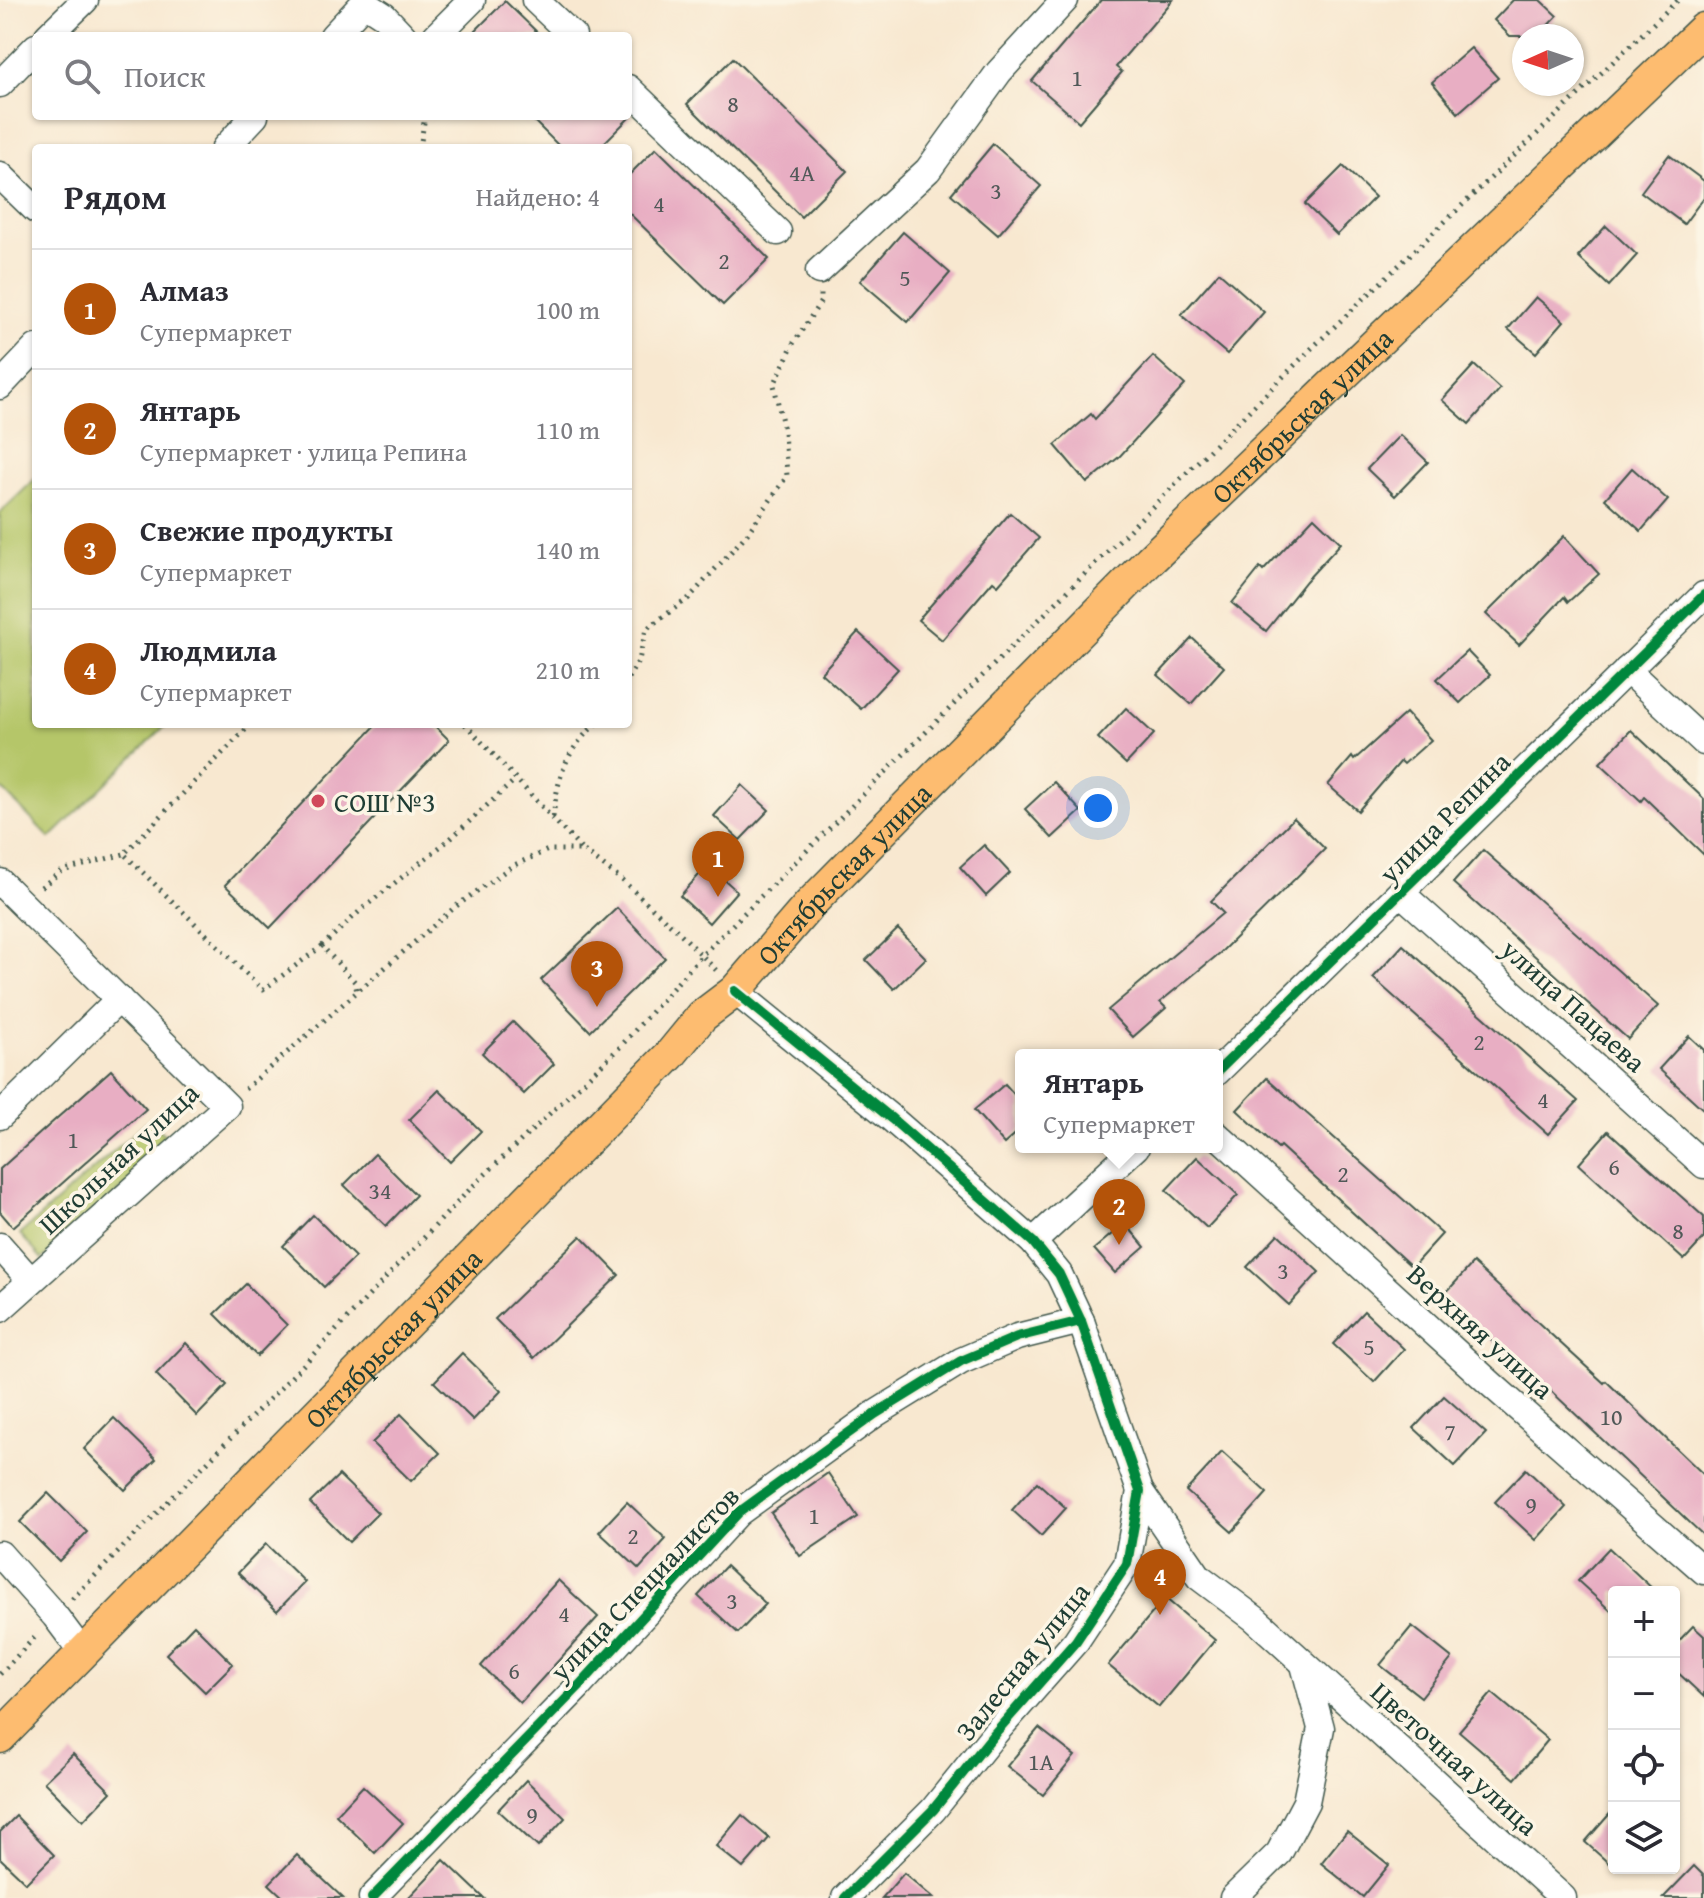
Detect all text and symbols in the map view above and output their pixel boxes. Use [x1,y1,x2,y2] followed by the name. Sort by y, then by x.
[1512,24,1584,96] north arrow
[32,32,632,120] search box
[60,54,104,98] icon: search
[124,54,206,98] text: Поиск
[1071,60,1083,95] house number: 1
[727,86,739,121] house number: 8
[789,155,816,190] house number: 4А
[64,172,167,221] text: Рядом
[990,173,1002,208] house number: 3
[476,177,600,216] text: Найдено: 4
[653,186,665,221] house number: 4
[718,243,730,278] house number: 2
[899,260,911,295] house number: 5
[140,268,229,312] text: Алмаз
[83,290,97,329] text: 1
[535,290,600,329] text: 100 m
[140,312,292,351] text: Супермаркет
[1201,317,1402,512] street label: Октябрьская улица
[140,388,241,432] text: Янтарь
[83,410,97,449] text: 2
[535,410,600,449] text: 110 m
[140,432,467,471] text: Супермаркет · улица Репина
[140,508,393,552] text: Свежие продукты
[83,530,97,569] text: 3
[535,530,600,569] text: 140 m
[140,552,292,591] text: Супермаркет
[140,628,277,672] text: Людмила
[83,650,97,689] text: 4
[535,650,600,689] text: 210 m
[140,672,292,711] text: Супермаркет
[1368,741,1520,893] street label: улица Репина
[746,772,941,973] street label: Октябрьская улица
[334,781,436,822] place label: СОШ №3
[1078,788,1118,828] your location
[309,792,327,810] marker: СОШ №3
[692,831,744,897] pin: 1
[1492,928,1656,1082] street label: улица Пацаева
[571,941,623,1007] pin: 3
[1473,1024,1485,1059] house number: 2
[1015,1049,1223,1153] popup
[1043,1060,1144,1104] text: Янтарь
[29,1072,208,1243] street label: Школьная улица
[1537,1082,1549,1117] house number: 4
[1043,1104,1195,1143] text: Супермаркет
[67,1122,79,1157] house number: 1
[1608,1149,1620,1184] house number: 6
[1337,1156,1349,1191] house number: 2
[368,1173,392,1208] house number: 34
[1093,1179,1145,1245] pin: 2
[1672,1213,1684,1248] house number: 8
[294,1238,491,1437] street label: Октябрьская улица
[1277,1253,1289,1288] house number: 3
[1399,1254,1564,1408] street label: Верхняя улица
[1363,1329,1375,1364] house number: 5
[1599,1399,1623,1434] house number: 10
[1444,1414,1456,1449] house number: 7
[539,1476,748,1691] street label: улица Специалистов
[1525,1487,1537,1522] house number: 9
[808,1498,820,1533] house number: 1
[627,1518,639,1553] house number: 2
[1134,1549,1186,1615] pin: 4
[945,1572,1099,1749] street label: Залесная улица
[726,1583,738,1618] house number: 3
[1608,1586,1680,1874] map controls
[1608,1586,1680,1658] button: +
[558,1596,570,1631] house number: 4
[508,1653,520,1688] house number: 6
[1608,1658,1680,1730] button: −
[1362,1671,1548,1845] street label: Цветочная улица
[1608,1730,1680,1802] button: locate
[1028,1744,1055,1779] house number: 1А
[526,1797,538,1832] house number: 9
[1608,1802,1680,1874] button: layers

